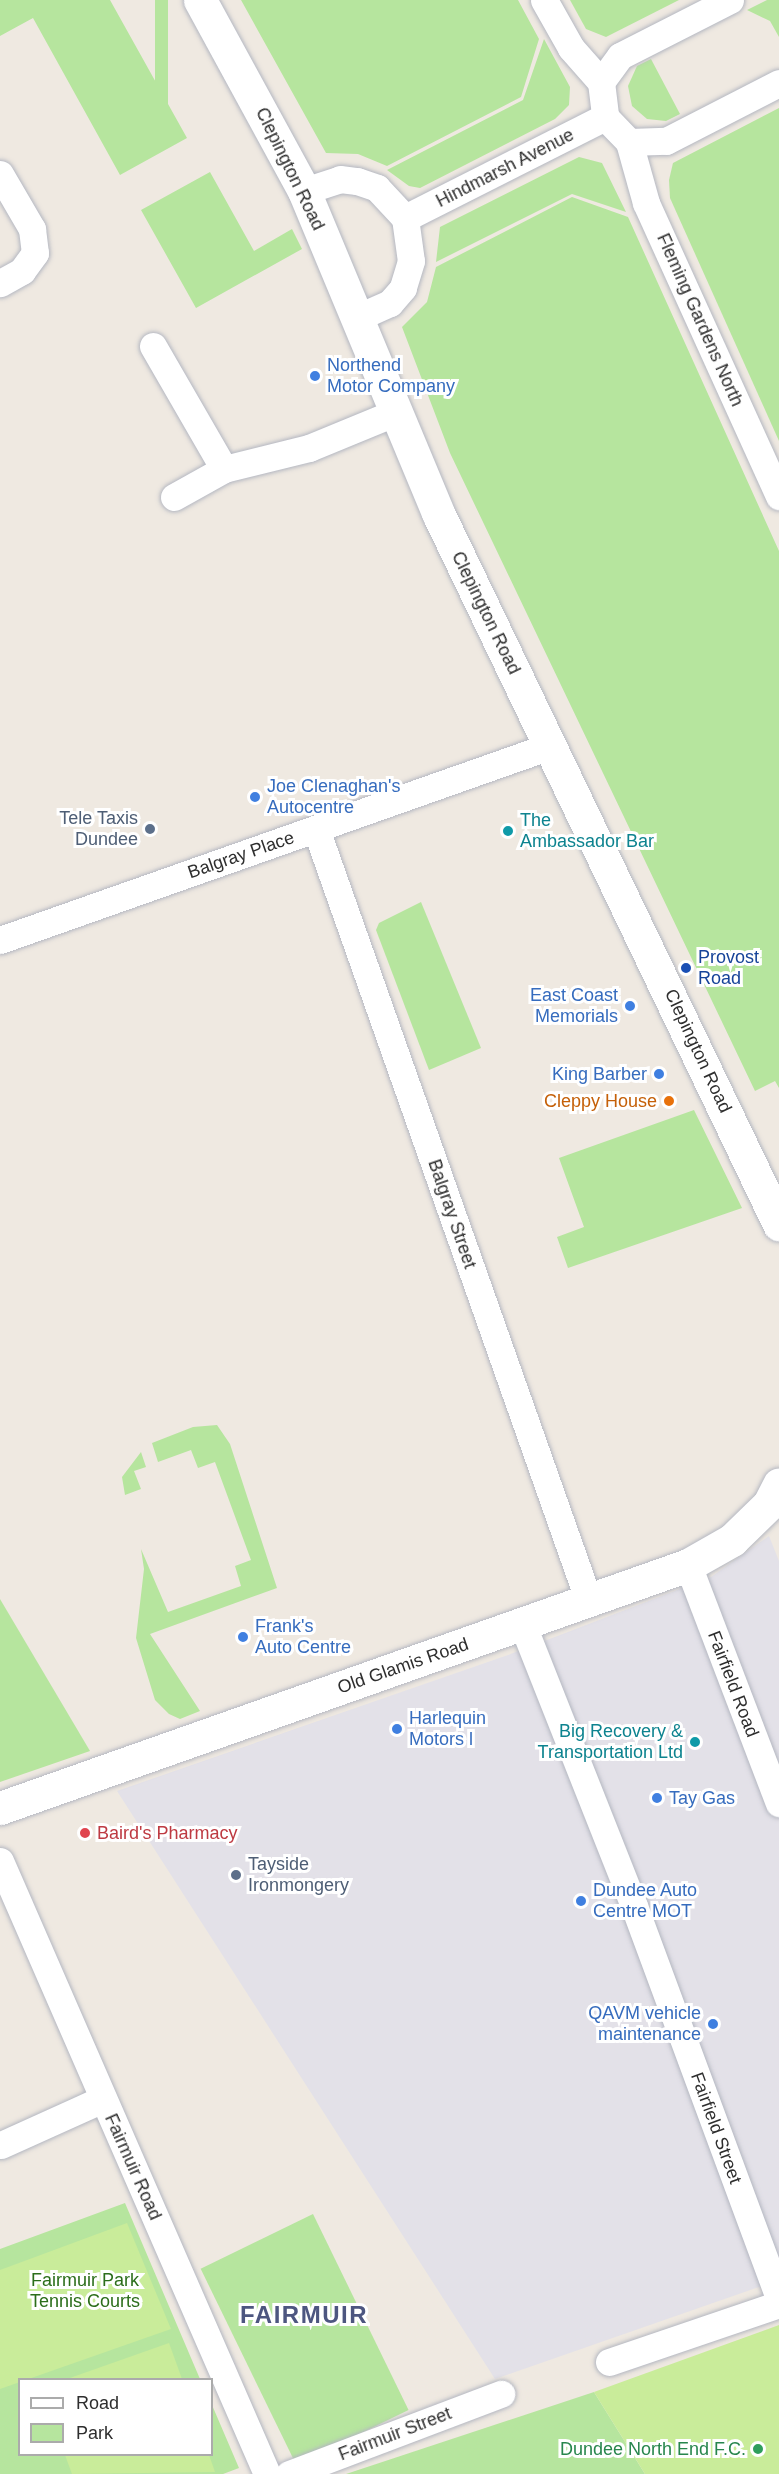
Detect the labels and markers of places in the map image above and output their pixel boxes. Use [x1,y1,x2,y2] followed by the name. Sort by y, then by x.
[327,355,455,398] place label: Northend Motor Company
[308,369,322,383] marker: Northend Motor Company
[267,776,401,818] place label: Joe Clenaghan's Autocentre
[248,790,262,804] marker: Joe Clenaghan's Autocentre
[59,808,138,850] place label: Tele Taxis Dundee
[520,810,654,852] place label: The Ambassador Bar
[143,822,157,836] marker: Tele Taxis Dundee
[501,824,515,838] marker: The Ambassador Bar
[698,947,759,990] place label: Provost Road
[679,961,693,975] marker: Provost Road
[530,985,618,1028] place label: East Coast Memorials
[623,999,637,1013] marker: East Coast Memorials
[552,1063,647,1085] place label: King Barber
[652,1067,666,1081] marker: King Barber
[544,1090,657,1112] place label: Cleppy House
[662,1094,676,1108] marker: Cleppy House
[255,1616,351,1658] place label: Frank's Auto Centre
[236,1630,250,1644] marker: Frank's Auto Centre
[409,1708,486,1750] place label: Harlequin Motors l
[538,1721,683,1764] place label: Big Recovery & Transportation Ltd
[390,1722,404,1736] marker: Harlequin Motors l
[688,1735,702,1749] marker: Big Recovery & Transportation Ltd
[669,1787,735,1809] place label: Tay Gas
[650,1791,664,1805] marker: Tay Gas
[97,1822,237,1844] place label: Baird's Pharmacy
[78,1826,92,1840] marker: Baird's Pharmacy
[248,1854,349,1896] place label: Tayside Ironmongery
[229,1868,243,1882] marker: Tayside Ironmongery
[593,1880,698,1922] place label: Dundee Auto Centre MOT
[574,1894,588,1908] marker: Dundee Auto Centre MOT
[588,2003,701,2046] place label: QAVM vehicle maintenance
[706,2017,720,2031] marker: QAVM vehicle maintenance
[560,2438,746,2460] place label: Dundee North End F.C.
[751,2442,765,2456] marker: Dundee North End F.C.

